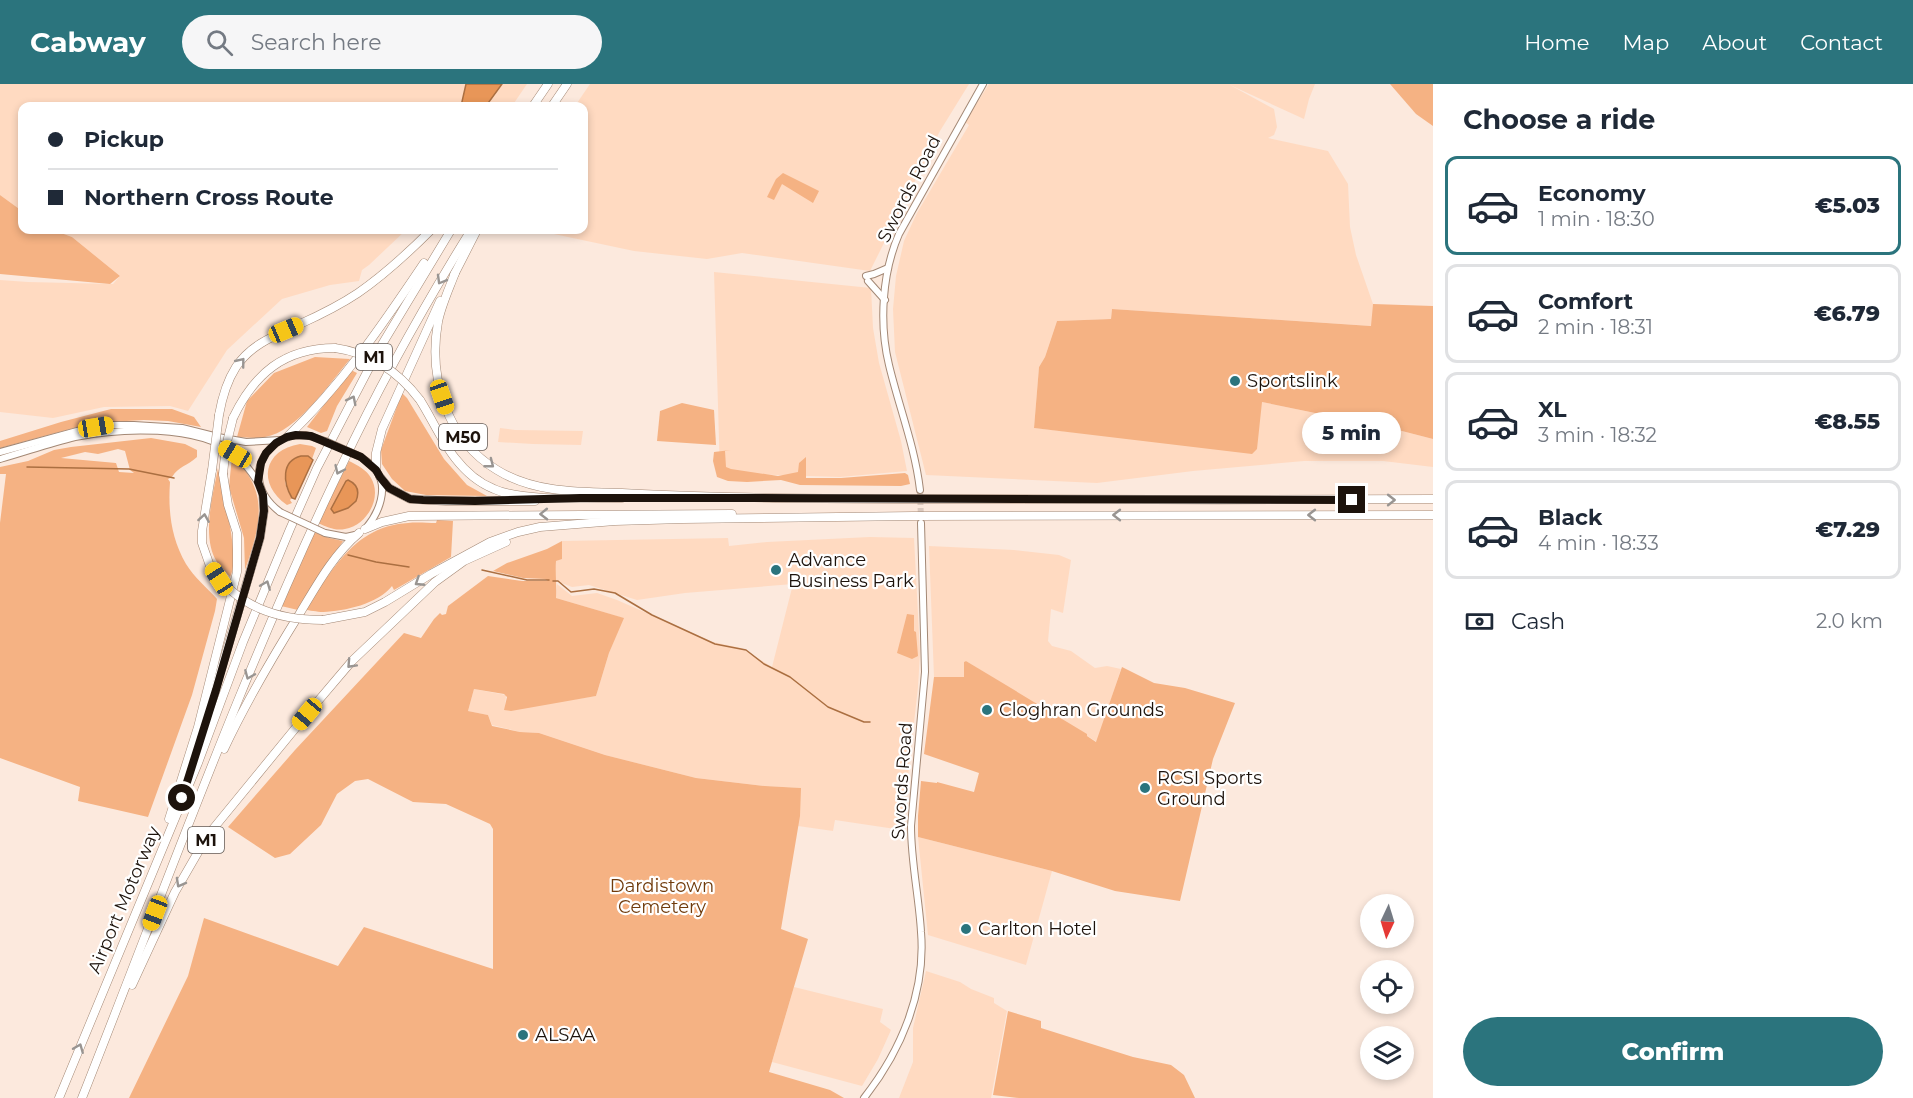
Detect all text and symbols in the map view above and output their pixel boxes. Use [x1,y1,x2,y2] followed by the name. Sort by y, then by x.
[182,15,602,69] search box
[30,25,146,59] text: Cabway
[203,26,236,59] icon: search
[251,29,382,56] text: Search here
[1524,30,1589,55] text: Home
[1622,30,1669,55] text: Map
[1702,30,1767,55] text: About
[1800,30,1883,55] text: Contact
[1463,103,1655,136] text: Choose a ride
[84,126,164,153] text: Pickup
[873,132,945,246] street label: Swords Road
[1466,179,1520,233] icon: car
[1538,180,1646,207] text: Economy
[84,184,334,211] text: Northern Cross Route
[1815,192,1880,219] text: €5.03
[1538,207,1655,231] text: 1 min · 18:30
[436,274,448,284] one-way arrow
[1466,287,1520,341] icon: car
[1538,288,1633,315] text: Comfort
[1814,300,1880,327] text: €6.79
[266,315,306,345] car
[1538,315,1653,339] text: 2 min · 18:31
[356,344,392,370] road number: M1
[234,357,245,368] one-way arrow
[1247,370,1338,392] place label: Sportslink
[1228,374,1242,388] marker: Sportslink
[428,377,456,417] car
[345,395,356,406] one-way arrow
[1466,395,1520,449] icon: car
[1538,396,1567,423] text: XL
[1814,408,1880,435] text: €8.55
[1302,413,1402,455] callout: 5 min
[77,415,115,439] car
[1322,421,1381,445] text: 5 min
[1538,423,1657,447] text: 3 min · 18:32
[439,424,487,450] road number: M50
[215,437,255,471] car
[483,457,494,468] one-way arrow
[335,464,347,475] one-way arrow
[1338,486,1365,513] route end
[1386,494,1395,506] one-way arrow
[1466,503,1520,557] icon: car
[1538,504,1602,531] text: Black
[539,508,548,520] one-way arrow
[1112,509,1121,521] one-way arrow
[1307,509,1316,521] one-way arrow
[197,514,209,523] one-way arrow
[1815,516,1880,543] text: €7.29
[1538,531,1659,555] text: 4 min · 18:33
[788,549,914,592] place label: Advance Business Park
[202,559,236,599] car
[769,563,783,577] marker: Advance Business Park
[415,574,425,586] one-way arrow
[259,580,271,591] one-way arrow
[1463,605,1496,638] icon: cash
[1511,608,1565,635] text: Cash
[1816,609,1883,633] text: 2.0 km
[347,657,358,667] one-way arrow
[244,669,256,680] one-way arrow
[289,694,325,734] car
[999,699,1164,721] place label: Cloghran Grounds
[980,703,994,717] marker: Cloghran Grounds
[887,722,917,840] street label: Swords Road
[1157,767,1262,810] place label: RCSI Sports Ground
[1138,781,1152,795] marker: RCSI Sports Ground
[168,784,195,811] route start
[83,823,165,977] street label: Airport Motorway
[188,827,224,853] road number: M1
[610,875,714,918] park label: Dardistown Cemetery
[176,877,187,887] one-way arrow
[140,893,170,933] car
[1360,894,1414,948] north arrow
[1360,894,1414,1080] map controls
[978,918,1097,940] place label: Carlton Hotel
[959,922,973,936] marker: Carlton Hotel
[1360,960,1414,1014] button: locate
[1463,1017,1883,1086] button: Confirm
[535,1024,595,1046] place label: ALSAA
[1360,1026,1414,1080] button: layers
[516,1028,530,1042] marker: ALSAA
[72,1043,84,1054] one-way arrow

